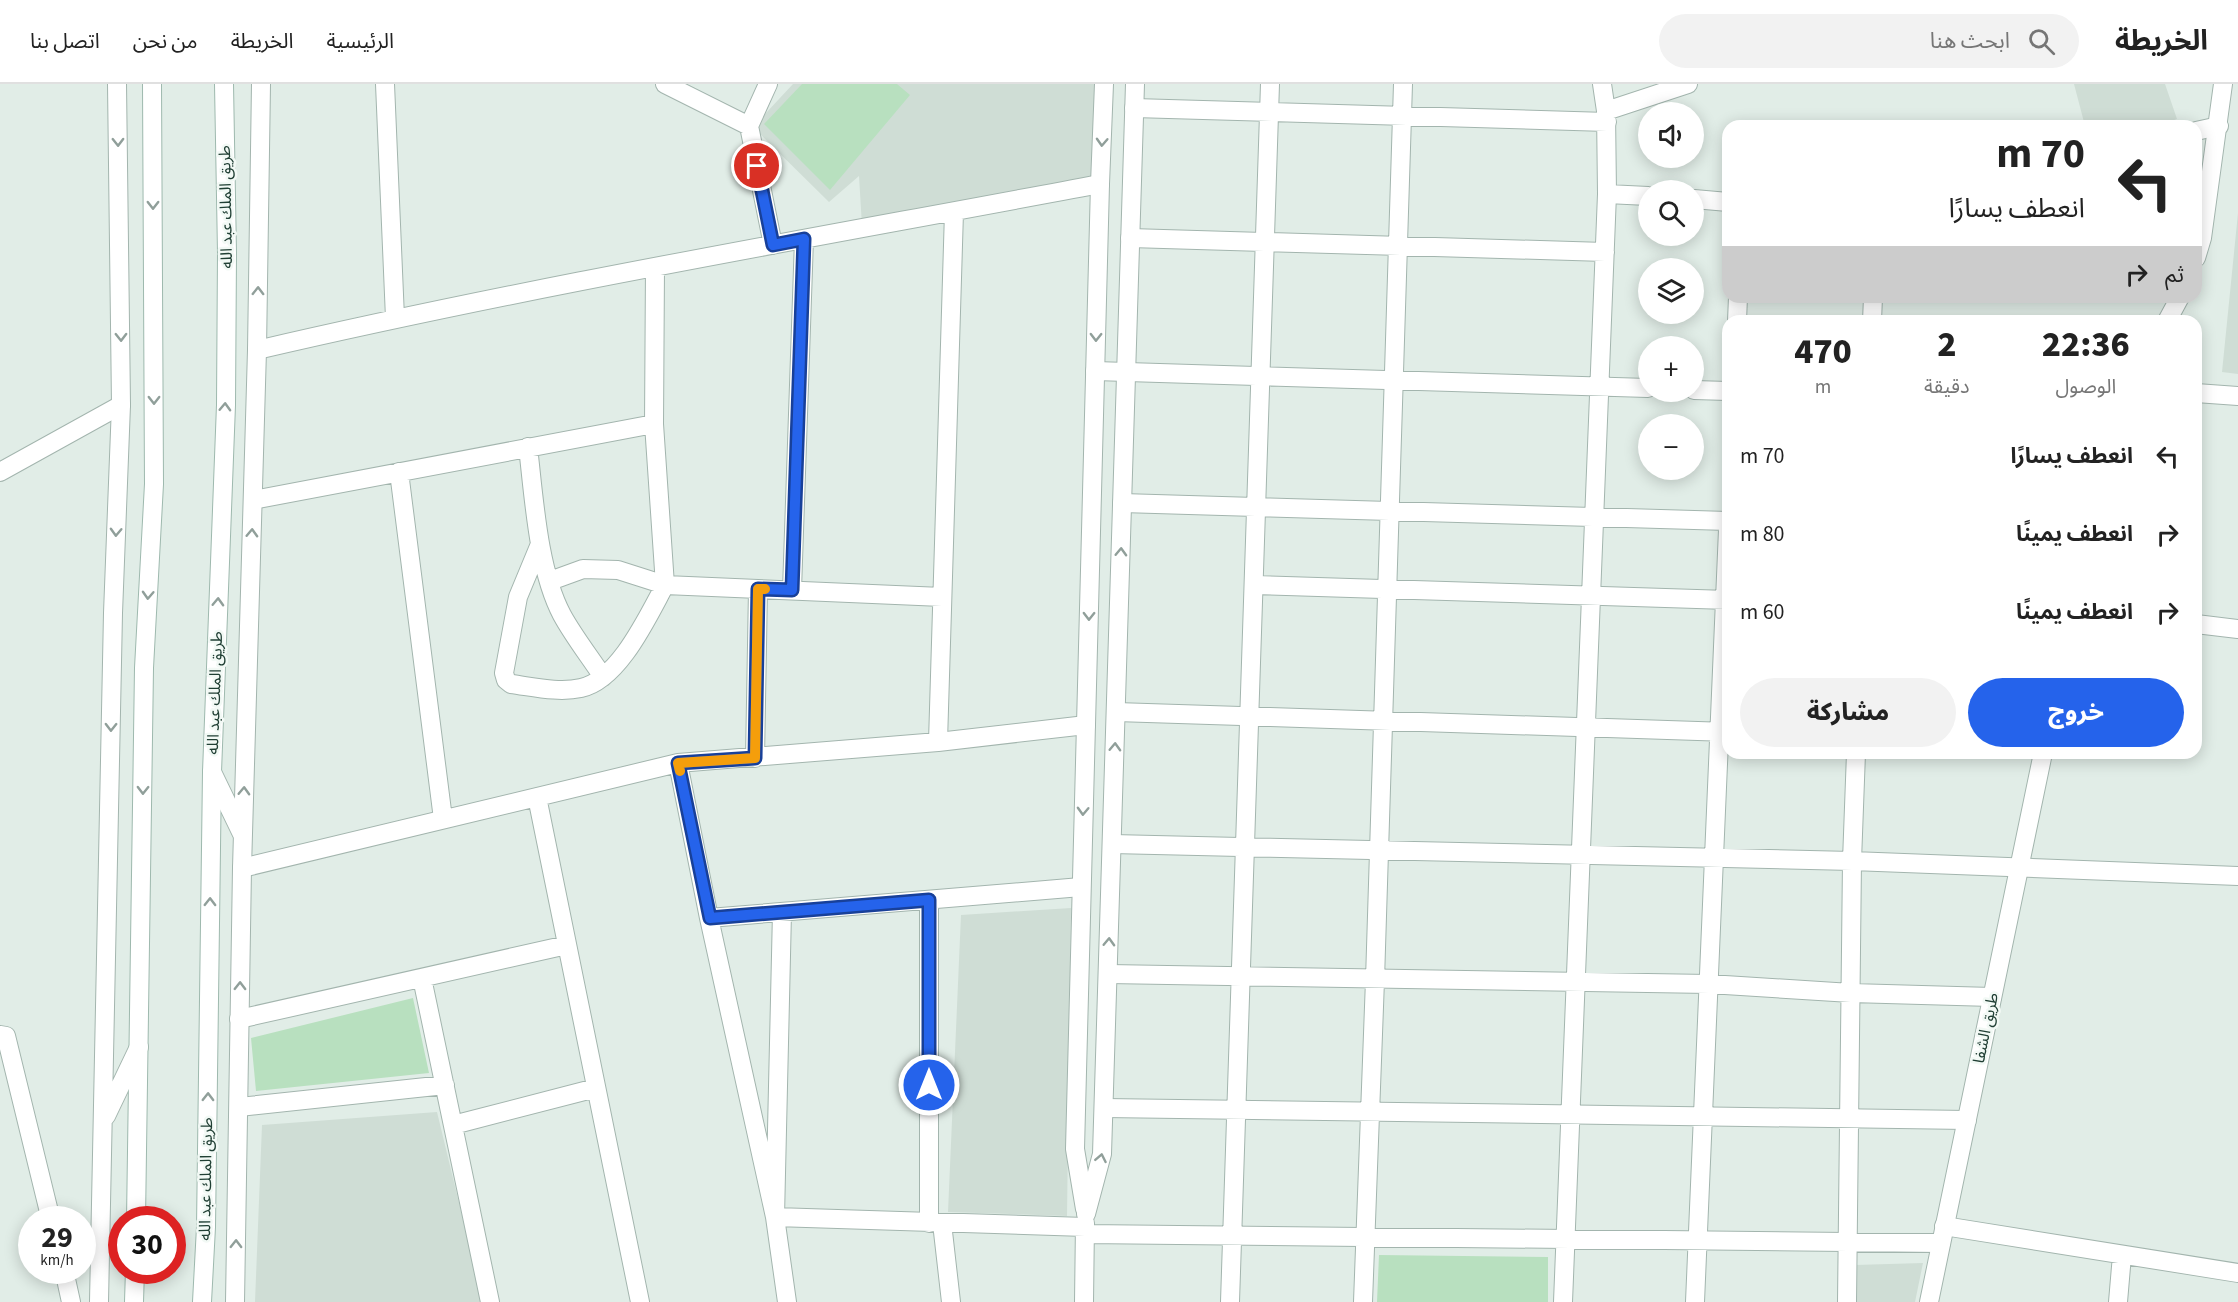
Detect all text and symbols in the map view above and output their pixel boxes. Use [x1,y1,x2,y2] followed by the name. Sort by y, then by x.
[1659,14,2079,68] search box
[2115,21,2208,61] text: الخريطة
[1930,25,2010,57] text: ابحث هنا
[2025,25,2058,58] icon: search
[30,26,100,56] text: اتصل بنا
[133,26,198,56] text: من نحن
[231,26,294,56] text: الخريطة
[327,26,394,56] text: الرئيسية
[1638,102,1704,480] map controls
[1638,102,1704,168] button: sound
[1996,124,2085,184] text: 70 m
[112,138,124,147] one-way arrow
[1095,138,1108,147] one-way arrow
[731,140,782,191] pin
[2106,144,2184,222] icon: left
[214,145,238,269] street label: طريق الملك عبد الله
[740,149,773,182] icon: arrive
[1638,180,1704,246] button: search
[1948,189,2085,228] text: انعطف يسارًا
[147,201,159,210] one-way arrow
[1638,258,1704,324] button: layers
[2120,258,2153,291] icon: right
[2165,259,2184,291] text: ثم
[252,287,264,296] one-way arrow
[1937,319,1956,370] text: 2
[2042,319,2130,370] text: 22:36
[1794,326,1852,377] text: 470
[114,333,127,342] one-way arrow
[1090,333,1102,342] one-way arrow
[1638,336,1704,402] button: +
[1815,373,1831,401] text: m
[1924,373,1970,401] text: دقيقة
[2055,373,2116,401] text: الوصول
[148,396,160,405] one-way arrow
[219,402,232,411] one-way arrow
[1638,414,1704,480] button: −
[1740,440,1785,472] text: 70 m
[2010,440,2133,472] text: انعطف يسارًا
[2151,440,2184,473] icon: left
[1740,518,1785,550] text: 80 m
[2016,518,2133,550] text: انعطف يمينًا
[2151,518,2184,551] icon: right
[110,528,123,537] one-way arrow
[245,528,258,537] one-way arrow
[1114,548,1127,557] one-way arrow
[142,591,155,600] one-way arrow
[1740,596,1785,628] text: 60 m
[2016,596,2133,628] text: انعطف يمينًا
[2151,596,2184,629] icon: right
[211,597,224,606] one-way arrow
[1082,612,1095,621] one-way arrow
[202,631,228,755] street label: طريق الملك عبد الله
[1740,678,1956,747] button: مشاركة
[1968,678,2184,747] button: خروج
[104,723,117,732] one-way arrow
[1108,742,1121,751] one-way arrow
[136,786,149,795] one-way arrow
[238,786,251,795] one-way arrow
[1077,807,1090,816] one-way arrow
[204,897,216,906] one-way arrow
[1103,937,1115,946] one-way arrow
[233,981,246,990] one-way arrow
[1968,990,2004,1065] street label: طريق الشفا
[897,1053,961,1117] position arrow
[201,1092,214,1101] one-way arrow
[194,1117,218,1241] street label: طريق الملك عبد الله
[1094,1153,1107,1163] one-way arrow
[108,1206,186,1284] speed limit sign: 30
[41,1216,73,1259] text: 29
[230,1239,242,1248] one-way arrow
[40,1250,74,1271] text: km/h

